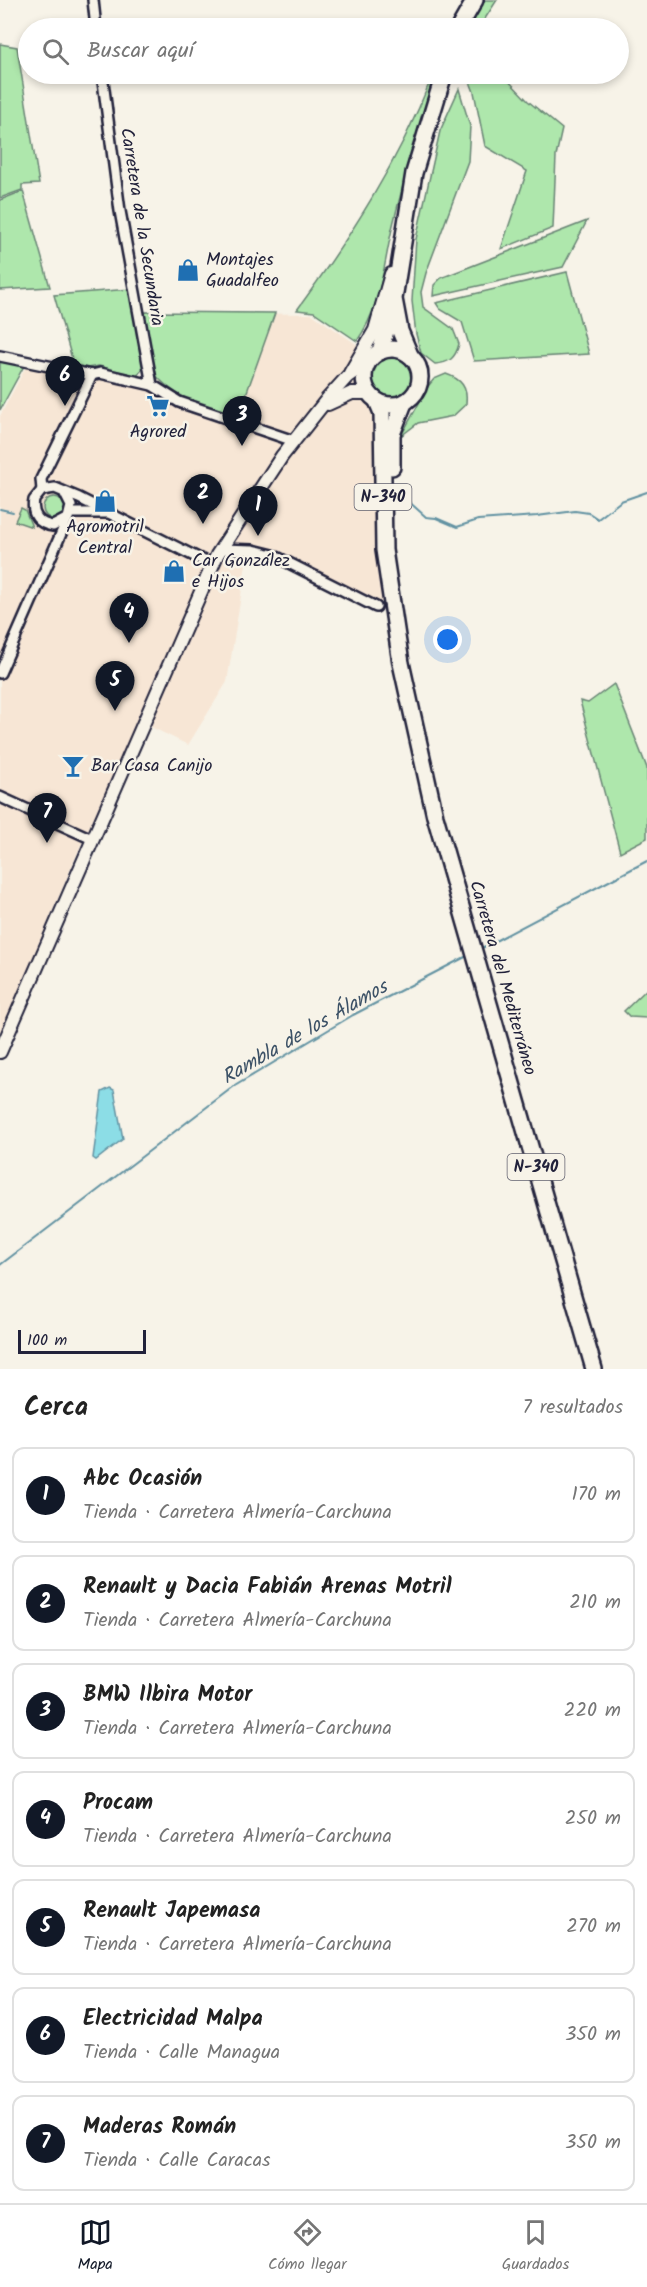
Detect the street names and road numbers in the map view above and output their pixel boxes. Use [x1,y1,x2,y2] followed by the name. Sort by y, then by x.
[111,126,171,328] street label: Carretera de la Secundaria
[354,484,412,510] road number: N-340
[460,877,544,1079] street label: Carretera del Mediterráneo
[508,1154,564,1180] road number: N-340

